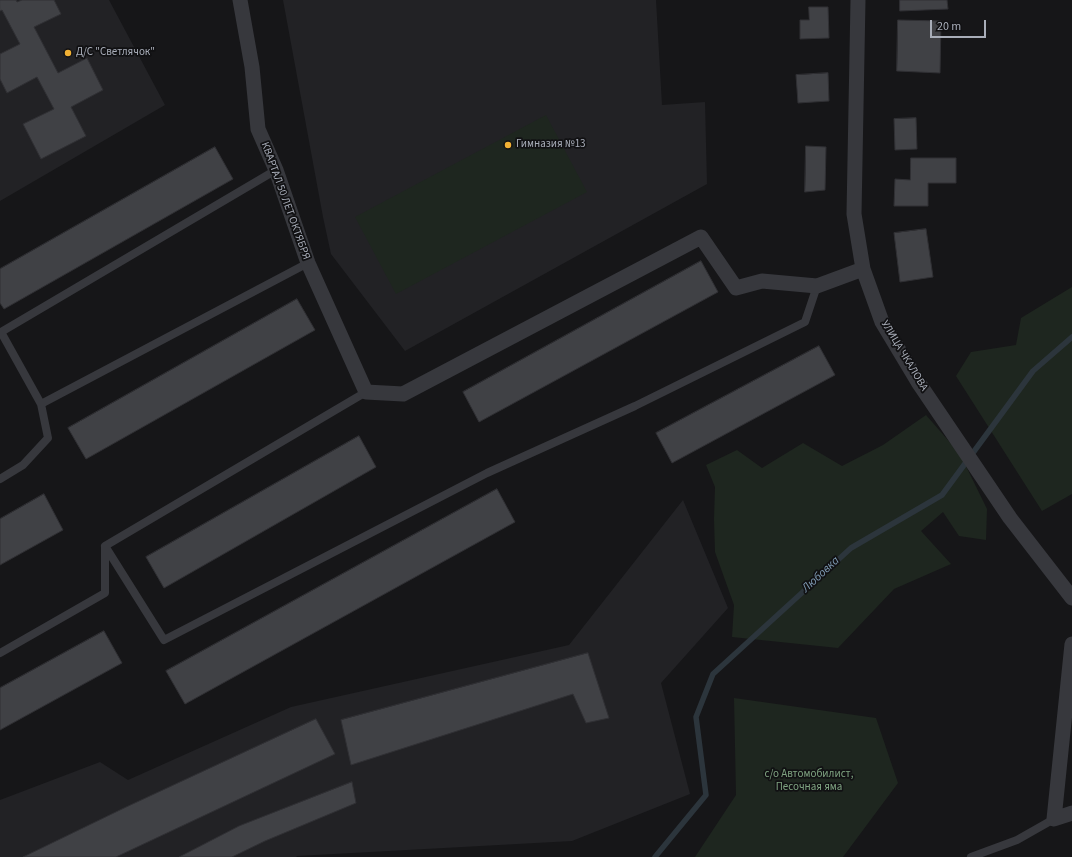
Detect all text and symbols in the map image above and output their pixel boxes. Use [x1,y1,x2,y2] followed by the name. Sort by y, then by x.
[932,12,988,38] scale bar
[937,18,961,35] text: 20 m
[76,46,155,60] place label: Д/С "Светлячок"
[63,48,73,58] marker: Д/С "Светлячок"
[516,138,586,152] place label: Гимназия №13
[258,140,312,262] street label: КВАРТАЛ 50 ЛЕТ ОКТЯБРЯ
[503,140,513,150] marker: Гимназия №13
[878,318,930,394] street label: УЛИЦА ЧКАЛОВА
[799,554,843,596] water label: Любовка
[765,768,853,794] park label: с/о Автомобилист, Песочная яма

